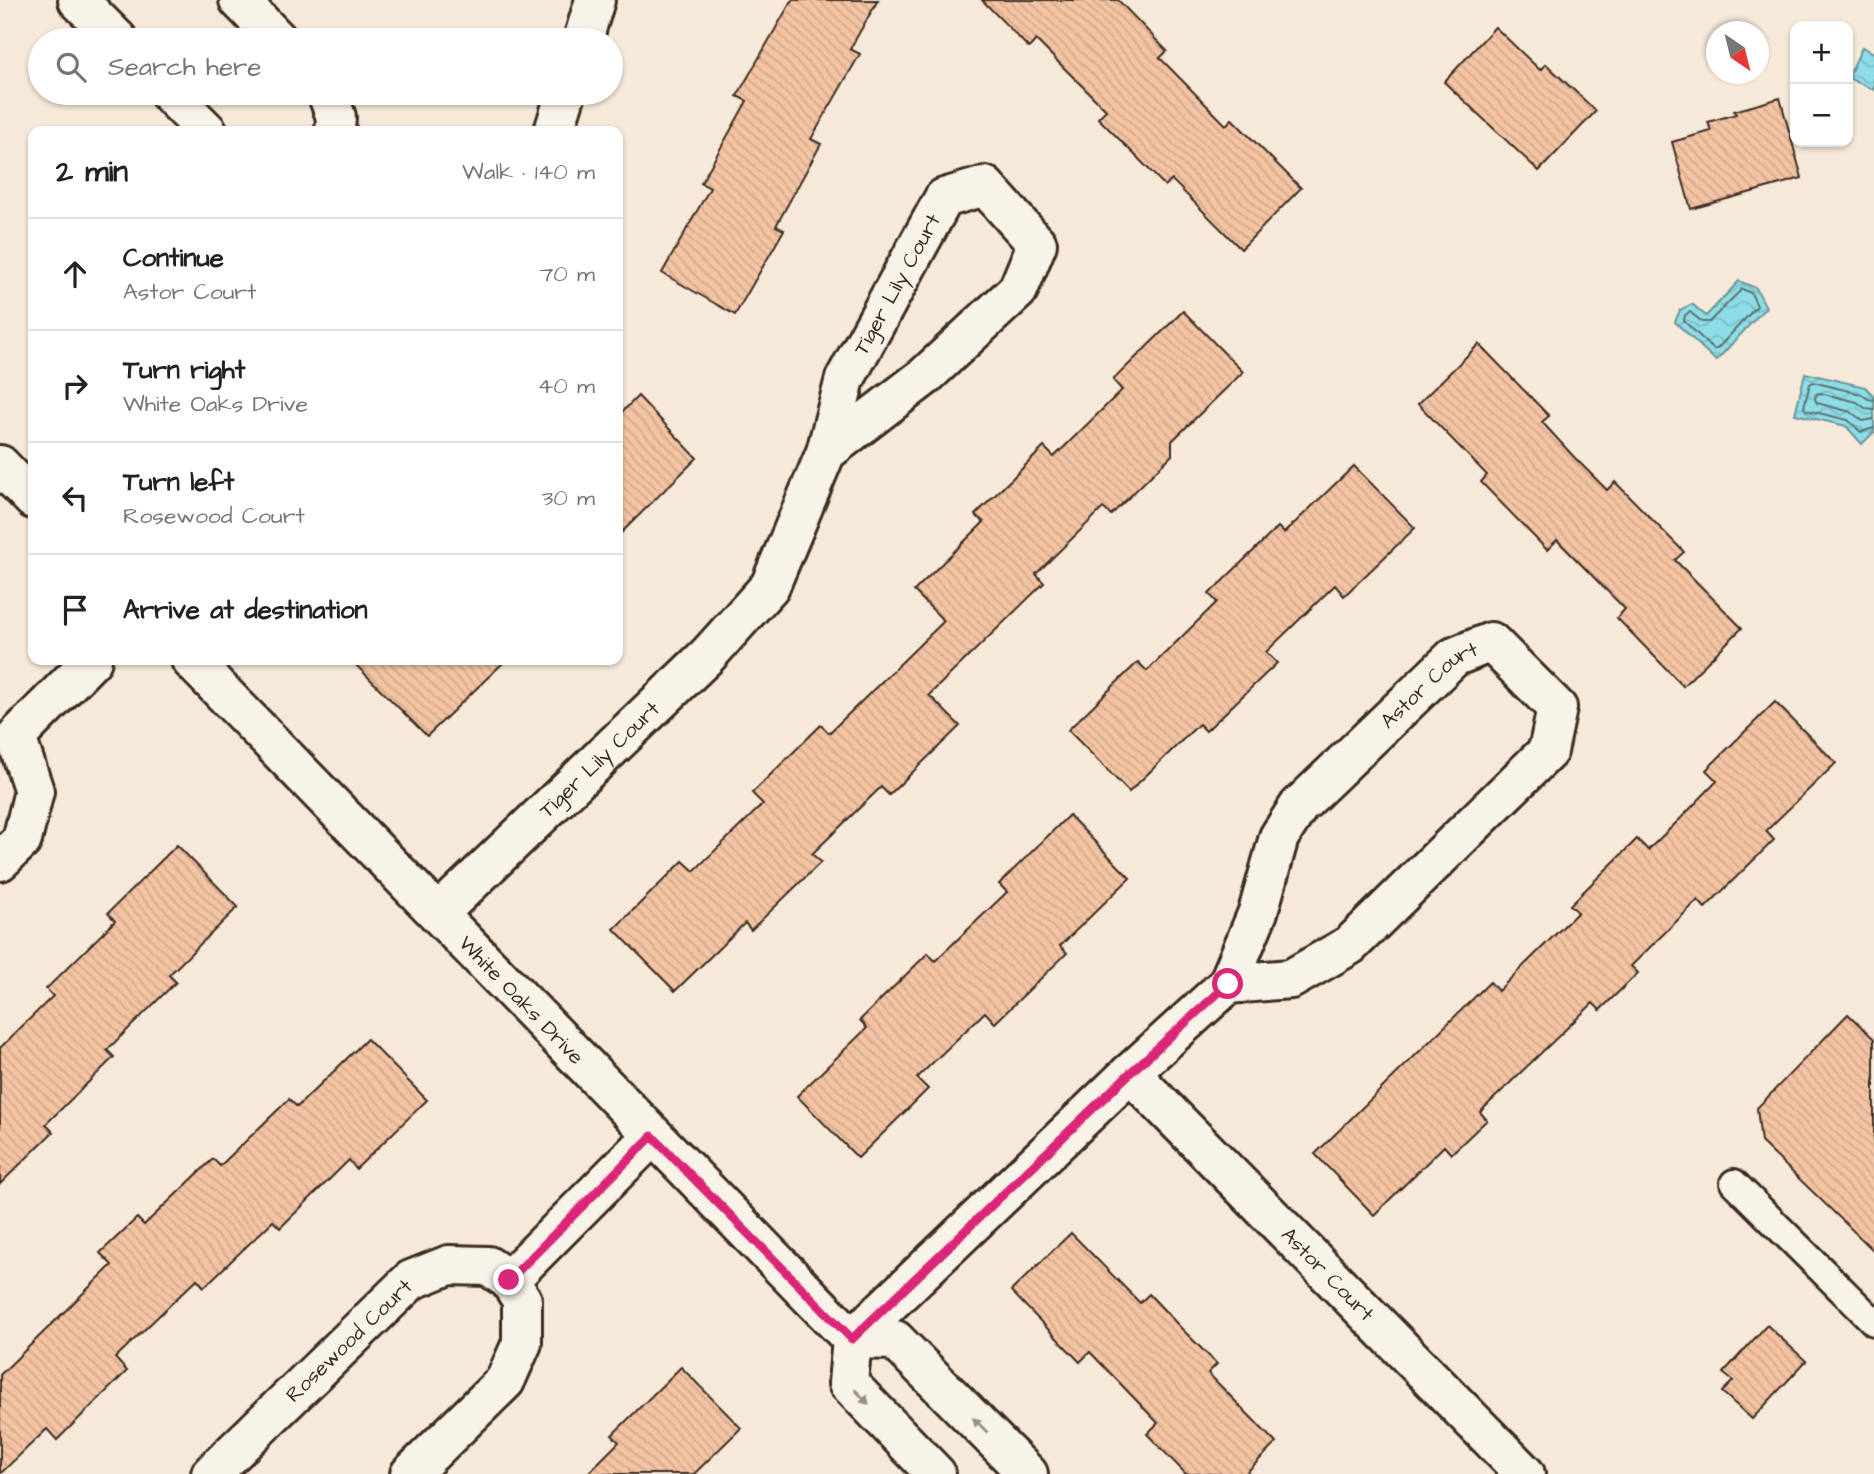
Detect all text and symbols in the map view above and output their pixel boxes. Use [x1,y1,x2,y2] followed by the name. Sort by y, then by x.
[1706,21,1769,84] north arrow
[1790,21,1853,147] map controls
[1790,21,1853,84] button: +
[28,28,623,105] search box
[52,48,90,86] icon: search
[108,49,261,85] text: Search here
[1790,84,1853,147] button: −
[56,151,128,193] text: 2 min
[462,156,595,188] text: Walk · 140 m
[846,208,947,360] street label: Tiger Lily Court
[123,240,224,276] text: Continue
[56,255,94,293] icon: ahead
[539,258,595,290] text: 70 m
[123,276,256,308] text: Astor Court
[123,352,245,388] text: Turn right
[56,367,94,405] icon: right
[538,370,595,402] text: 40 m
[123,388,308,420] text: White Oaks Drive
[123,464,234,500] text: Turn left
[56,479,94,517] icon: left
[542,482,595,514] text: 30 m
[123,500,305,532] text: Rosewood Court
[56,591,94,629] icon: arrive
[123,592,368,628] text: Arrive at destination
[1374,634,1482,735] street label: Astor Court
[533,694,666,824] street label: Tiger Lily Court
[452,929,591,1071] street label: White Oaks Drive
[1212,968,1243,999] route start
[1275,1220,1381,1328] street label: Astor Court
[493,1264,524,1295] route end
[279,1272,419,1409] street label: Rosewood Court
[853,1388,869,1405] one-way arrow
[971,1417,988,1434] one-way arrow

